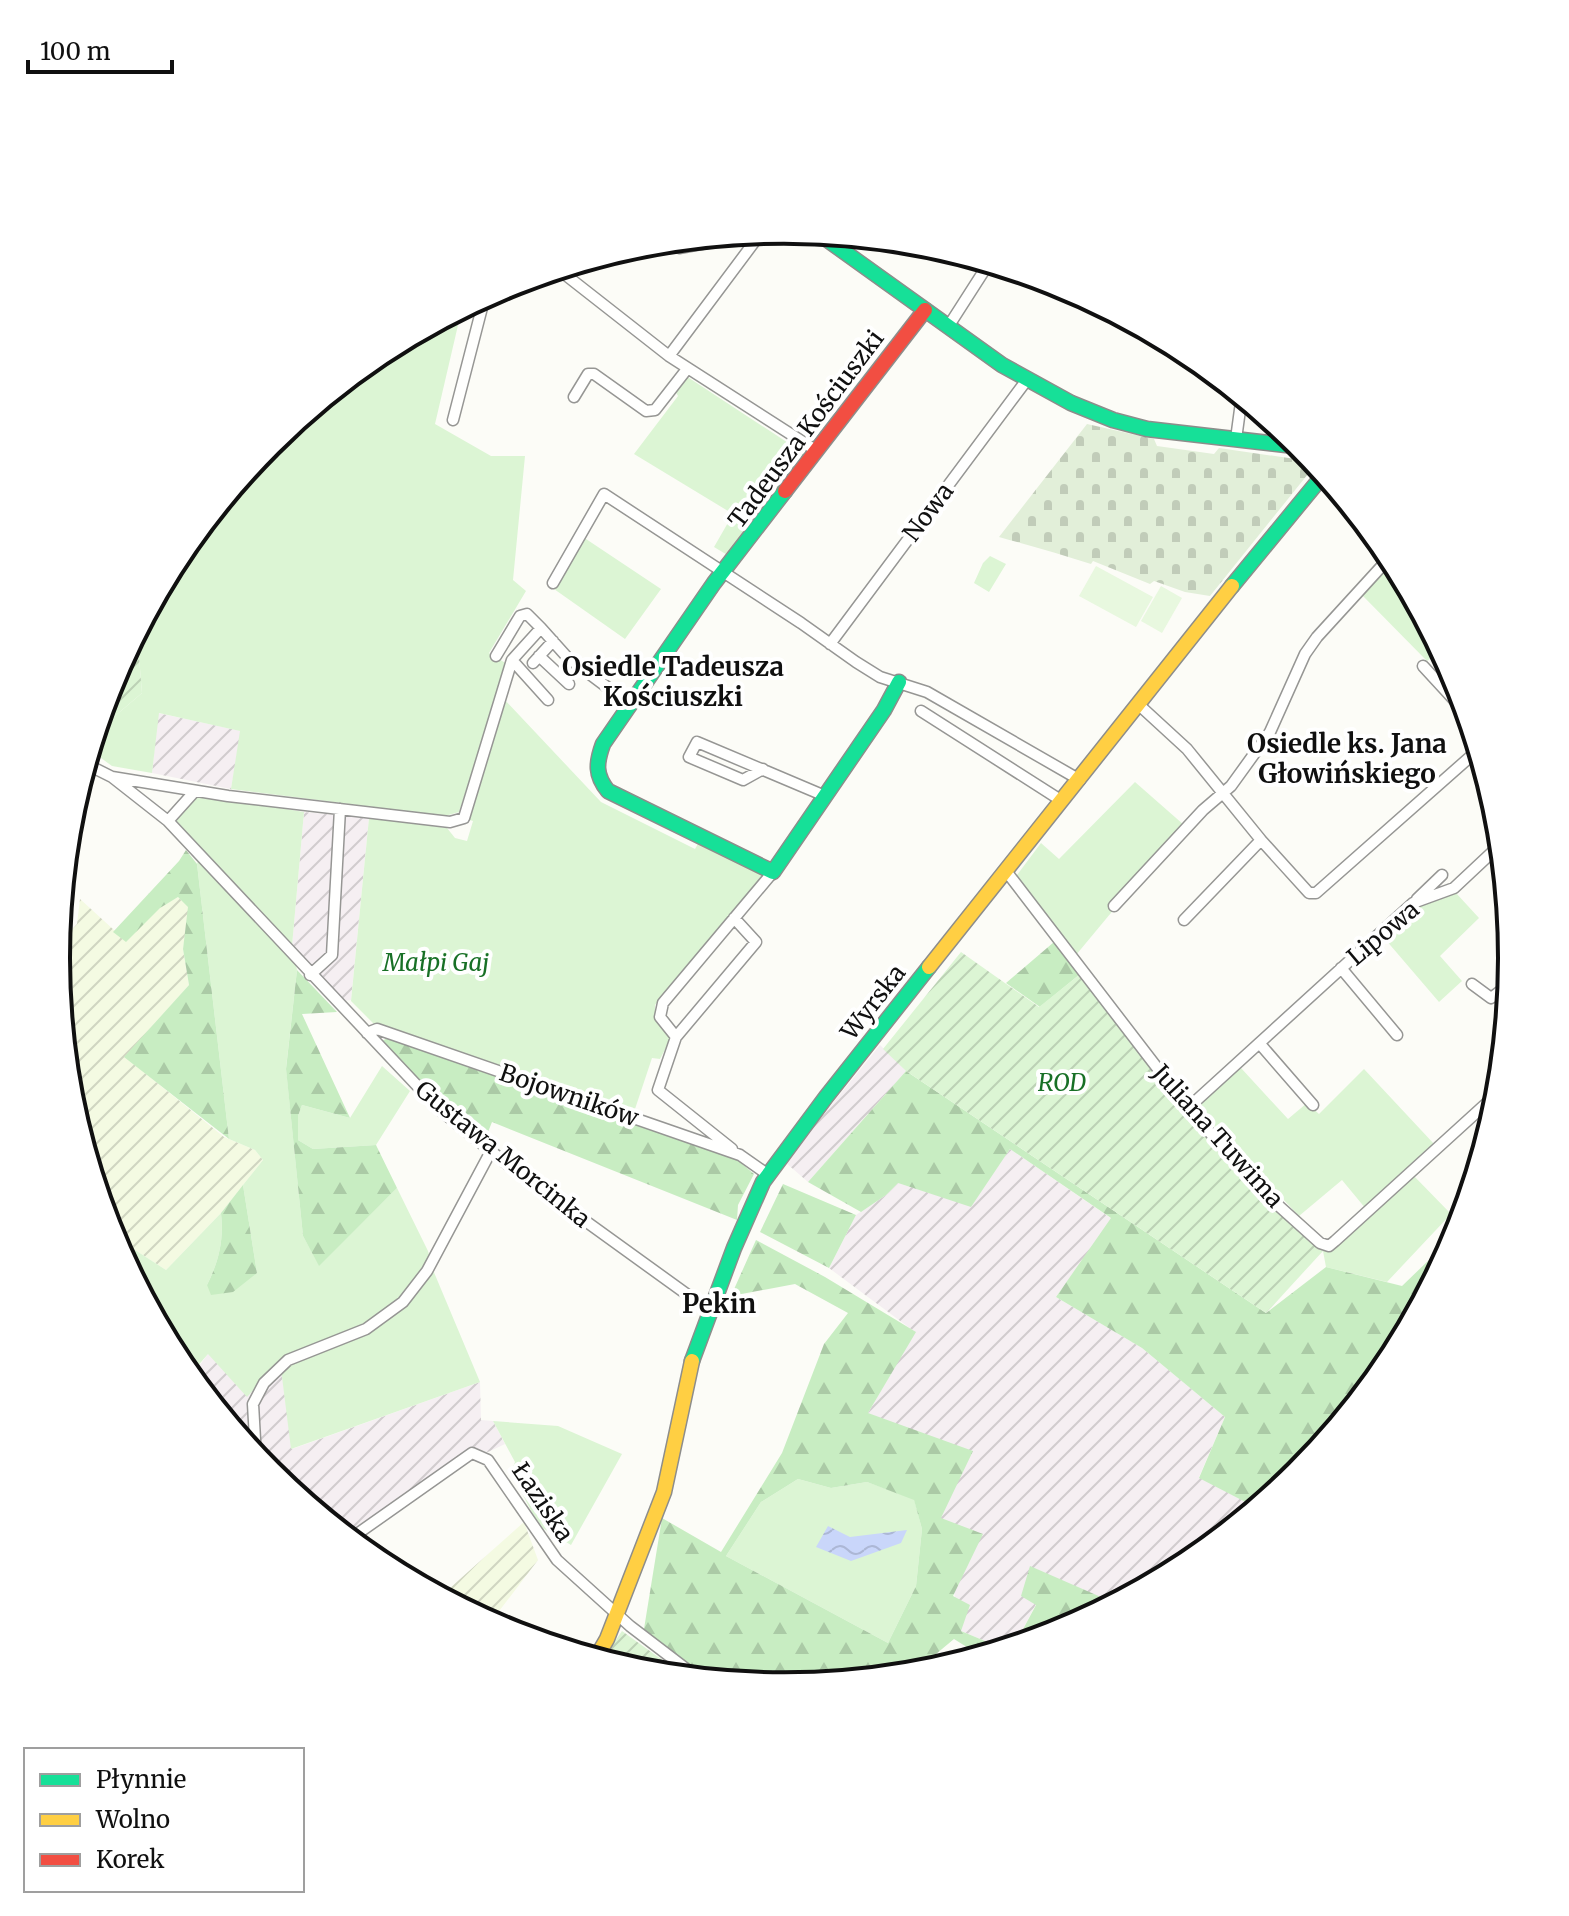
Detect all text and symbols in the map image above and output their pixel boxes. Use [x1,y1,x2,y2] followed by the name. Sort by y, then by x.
[28,24,172,74] scale bar
[40,36,111,67] text: 100 m
[721,324,891,534] street label: Tadeusza Kościuszki
[896,476,960,547] street label: Nowa
[562,650,784,713] district label: Osiedle Tadeusza Kościuszki
[1247,727,1447,790] district label: Osiedle ks. Jana Głowińskiego
[1341,894,1425,972] street label: Lipowa
[382,947,489,978] park label: Małpi Gaj
[833,958,912,1047] street label: Wyrska
[495,1057,643,1133] street label: Bojowników
[1145,1057,1290,1214] street label: Juliana Tuwima
[1038,1067,1086,1098] park label: ROD
[409,1074,597,1234] street label: Gustawa Morcinka
[682,1287,756,1320] district label: Pekin
[505,1456,581,1548] street label: Łaziska
[24,1748,304,1892] legend
[96,1764,186,1795] text: Płynnie
[95,1804,170,1835] text: Wolno
[96,1844,165,1875] text: Korek

